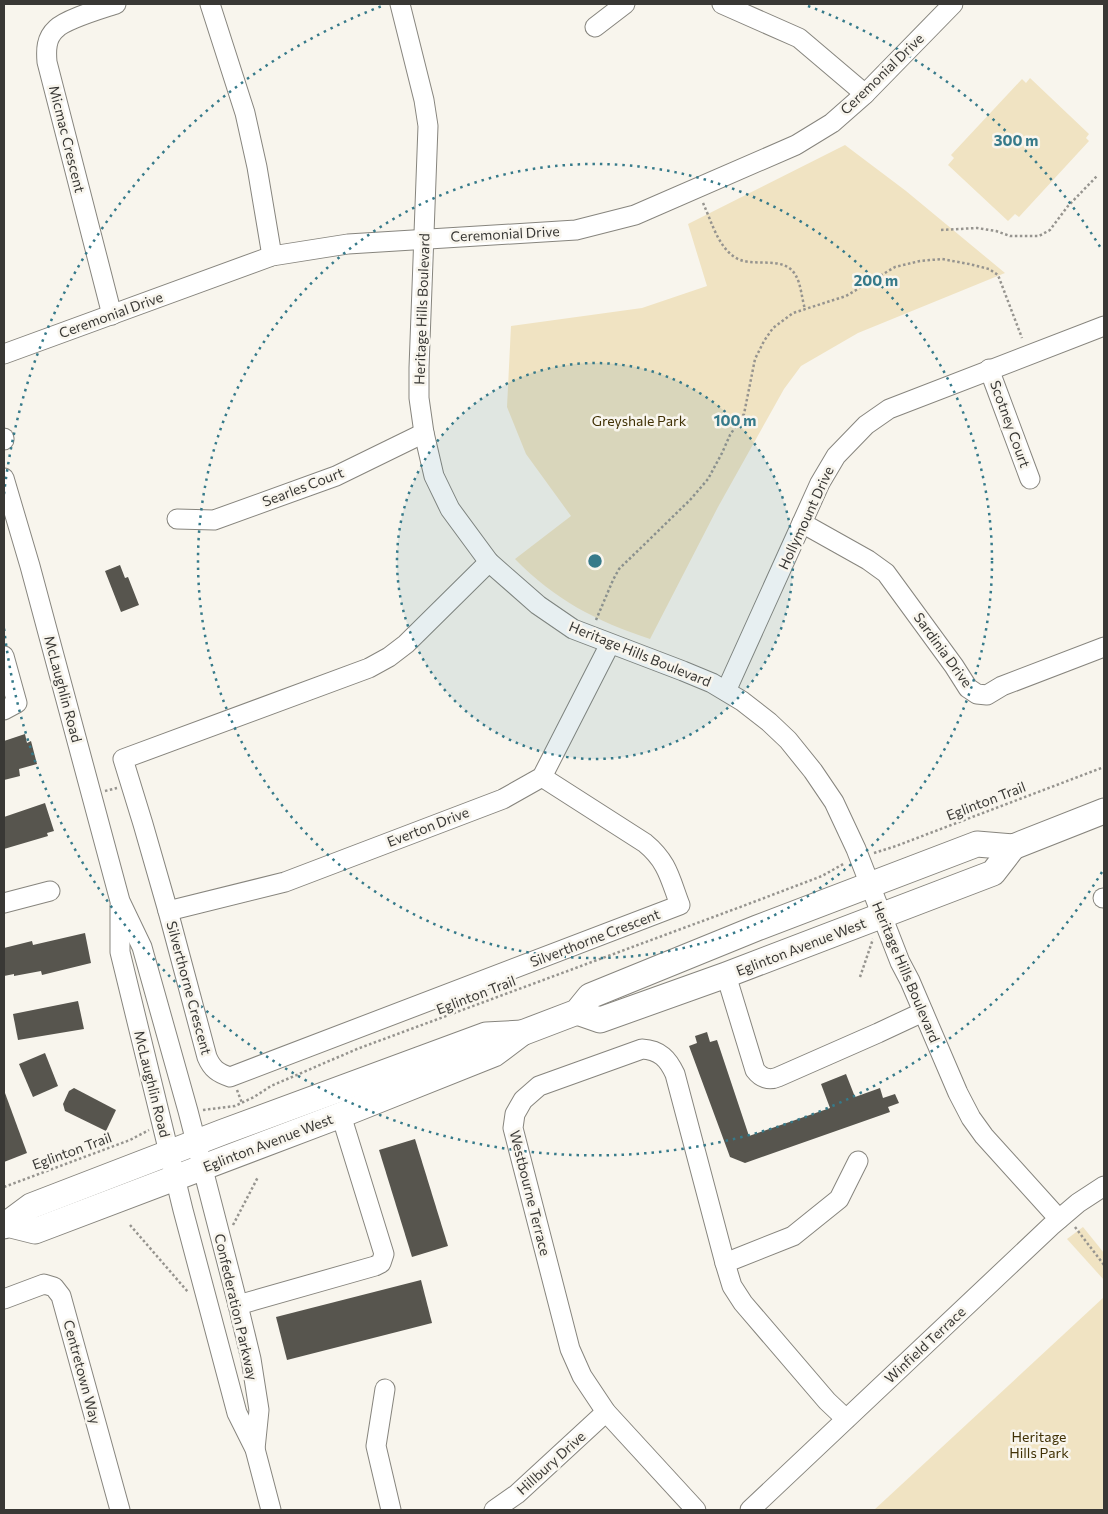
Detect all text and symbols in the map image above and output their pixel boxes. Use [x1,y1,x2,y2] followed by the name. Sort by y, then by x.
[836,30,927,118] street label: Ceremonial Drive
[46,84,89,194] street label: Micmac Crescent
[994,131,1038,149] text: 300 m
[450,222,560,245] street label: Ceremonial Drive
[410,233,433,385] street label: Heritage Hills Boulevard
[854,271,898,289] text: 200 m
[57,288,165,341] street label: Ceremonial Drive
[987,378,1034,470] street label: Scotney Court
[714,411,756,429] text: 100 m
[592,412,687,429] park label: Greyshale Park
[260,463,346,510] street label: Searles Court
[774,463,837,572] street label: Hollymount Drive
[586,552,604,570] centre of rings
[911,609,976,690] street label: Sardinia Drive
[567,617,714,690] street label: Heritage Hills Boulevard
[41,634,86,744] street label: McLaughlin Road
[944,778,1028,823] street label: Eglinton Trail
[384,803,471,850] street label: Everton Drive
[869,899,944,1045] street label: Heritage Hills Boulevard
[527,905,662,970] street label: Silverthorne Crescent
[733,914,868,979] street label: Eglinton Avenue West
[163,919,216,1057] street label: Silverthorne Crescent
[434,972,518,1017] street label: Eglinton Trail
[131,1029,174,1139] street label: McLaughlin Road
[200,1110,335,1175] street label: Eglinton Avenue West
[30,1128,114,1173] street label: Eglinton Trail
[507,1128,554,1257] street label: Westbourne Terrace
[211,1232,262,1382] street label: Confederation Parkway
[881,1303,969,1387] street label: Winfield Terrace
[60,1318,105,1426] street label: Centretown Way
[513,1427,589,1498] street label: Hillbury Drive
[1009,1428,1069,1461] park label: Heritage Hills Park

